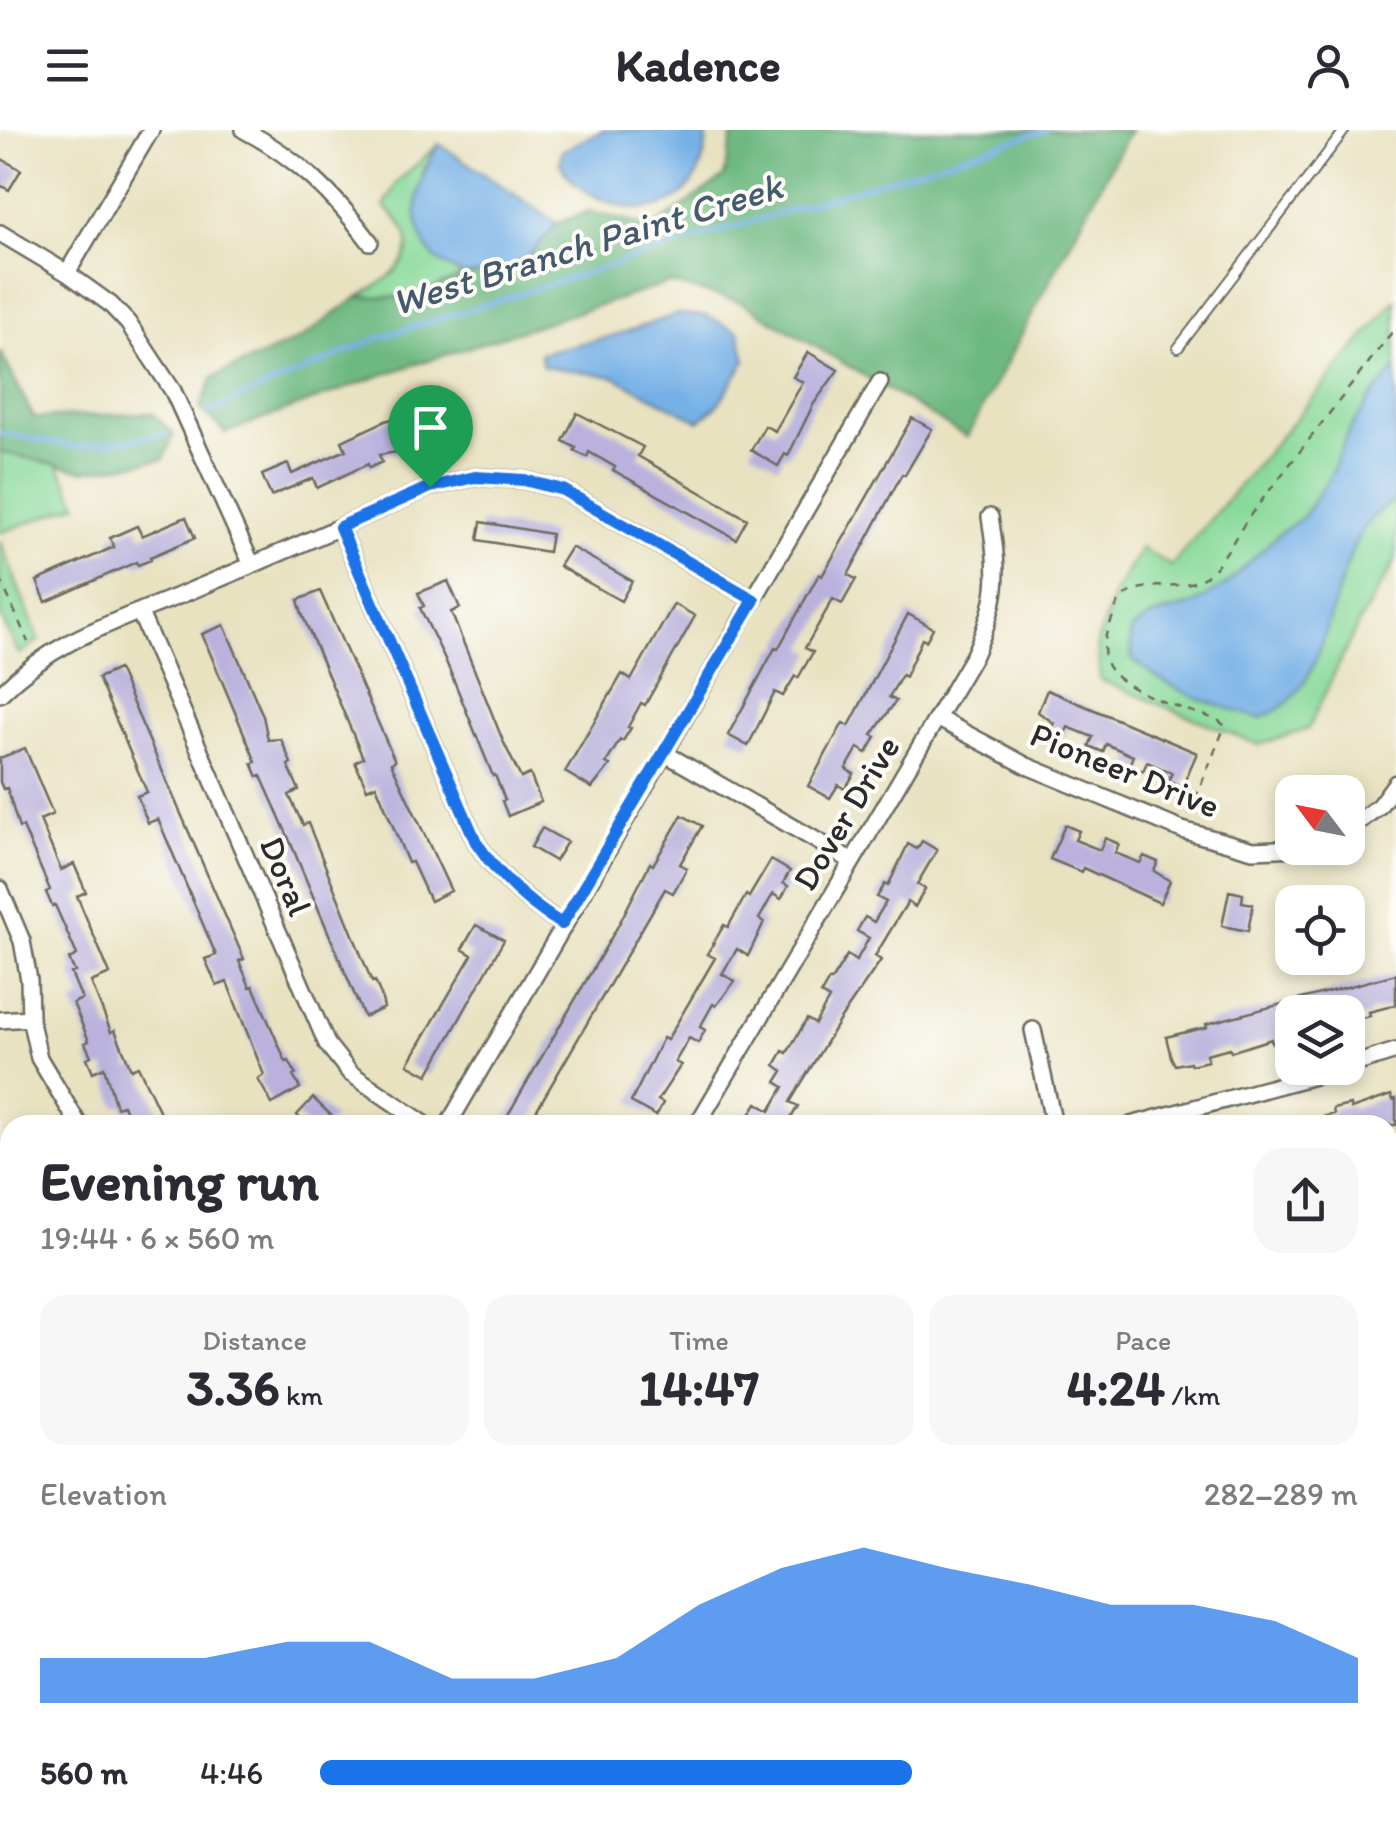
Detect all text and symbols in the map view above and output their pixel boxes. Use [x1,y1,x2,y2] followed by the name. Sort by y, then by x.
[40,38,95,93] icon: menu
[615,38,781,92] text: Kadence
[1301,38,1356,93] icon: person
[387,162,790,325] water label: West Branch Paint Creek
[388,385,473,488] pin
[403,400,458,455] icon: arrive
[1024,713,1226,827] street label: Pioneer Drive
[783,728,909,898] street label: Dover Drive
[1275,775,1365,865] north arrow
[1275,775,1365,1085] map controls
[251,830,321,922] street label: Doral
[1275,885,1365,975] button: locate
[1275,995,1365,1085] button: layers
[40,1148,319,1214] text: Evening run
[1253,1148,1358,1253] button: share
[40,1219,275,1257] text: 19:44 · 6 × 560 m
[202,1323,307,1357] text: Distance
[669,1323,729,1357] text: Time
[1115,1323,1171,1357] text: Pace
[186,1357,280,1418] text: 3.36
[639,1357,759,1418] text: 14:47
[1066,1357,1165,1418] text: 4:24
[280,1378,323,1412] text: km
[1165,1378,1220,1412] text: /km
[40,1475,167,1513] text: Elevation
[1204,1475,1358,1513] text: 282–289 m
[40,1754,128,1792] text: 560 m
[200,1754,263,1792] text: 4:46

